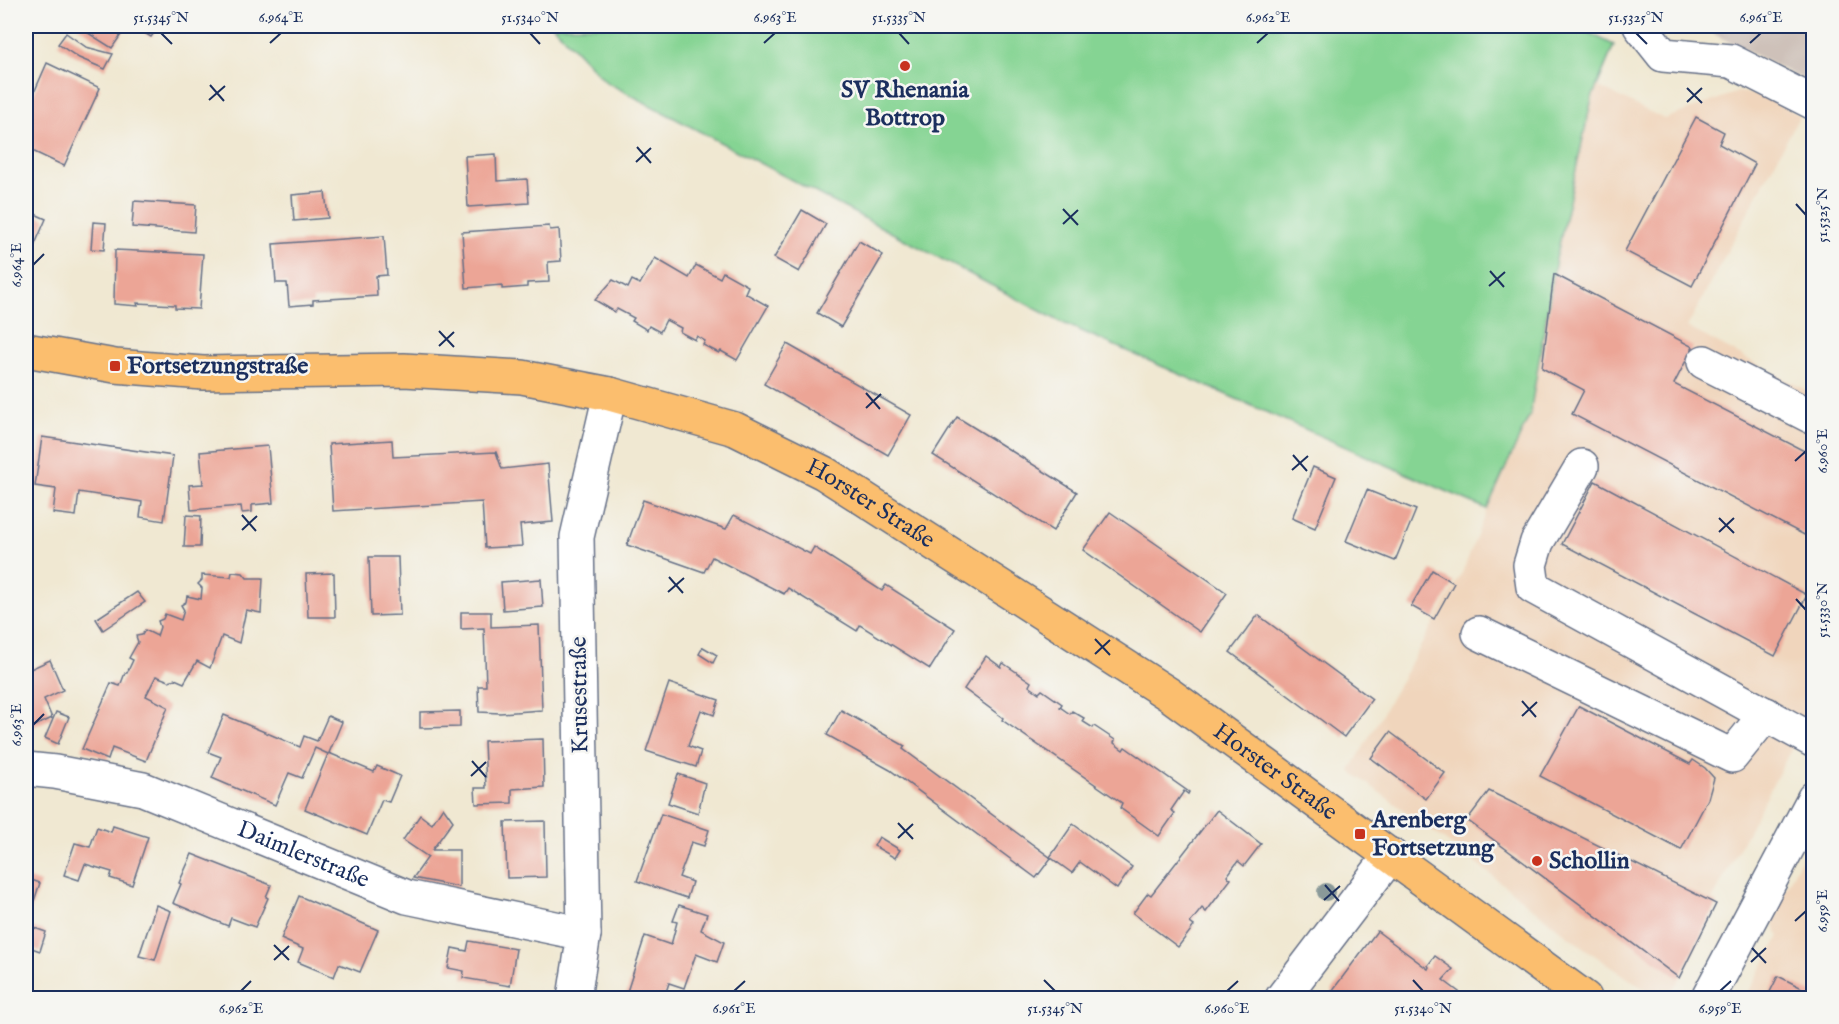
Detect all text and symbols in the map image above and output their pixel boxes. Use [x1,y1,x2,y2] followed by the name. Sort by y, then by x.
[133,8,189,27] text: 51.5345°N
[259,8,303,27] text: 6.964°E
[501,8,559,27] text: 51.5340°N
[753,8,797,27] text: 6.963°E
[872,8,926,27] text: 51.5335°N
[1246,8,1290,27] text: 6.962°E
[1608,8,1664,27] text: 51.5325°N
[1739,8,1783,27] text: 6.961°E
[898,59,912,73] marker: SV Rhenania Bottrop
[841,75,970,134] place label: SV Rhenania Bottrop
[1813,187,1832,243] text: 51.5325°N
[7,243,26,287] text: 6.964°E
[127,351,308,382] place label: Fortsetzungstraße
[108,359,122,373] marker: Fortsetzungstraße
[1813,429,1832,473] text: 6.960°E
[801,451,941,556] street label: Horster Straße
[1813,582,1832,638] text: 51.5330°N
[563,636,597,754] street label: Krusestraße
[7,703,26,747] text: 6.963°E
[1207,716,1344,828] street label: Horster Straße
[1371,805,1495,864] place label: Arenberg Fortsetzung
[233,814,374,895] street label: Daimlerstraße
[1353,827,1367,841] marker: Arenberg Fortsetzung
[1549,846,1630,877] place label: Schollin
[1530,854,1544,868] marker: Schollin
[1813,889,1832,933] text: 6.959°E
[219,999,263,1018] text: 6.962°E
[712,999,756,1018] text: 6.961°E
[1027,999,1083,1018] text: 51.5345°N
[1205,999,1249,1018] text: 6.960°E
[1394,999,1452,1018] text: 51.5340°N
[1698,999,1742,1018] text: 6.959°E

